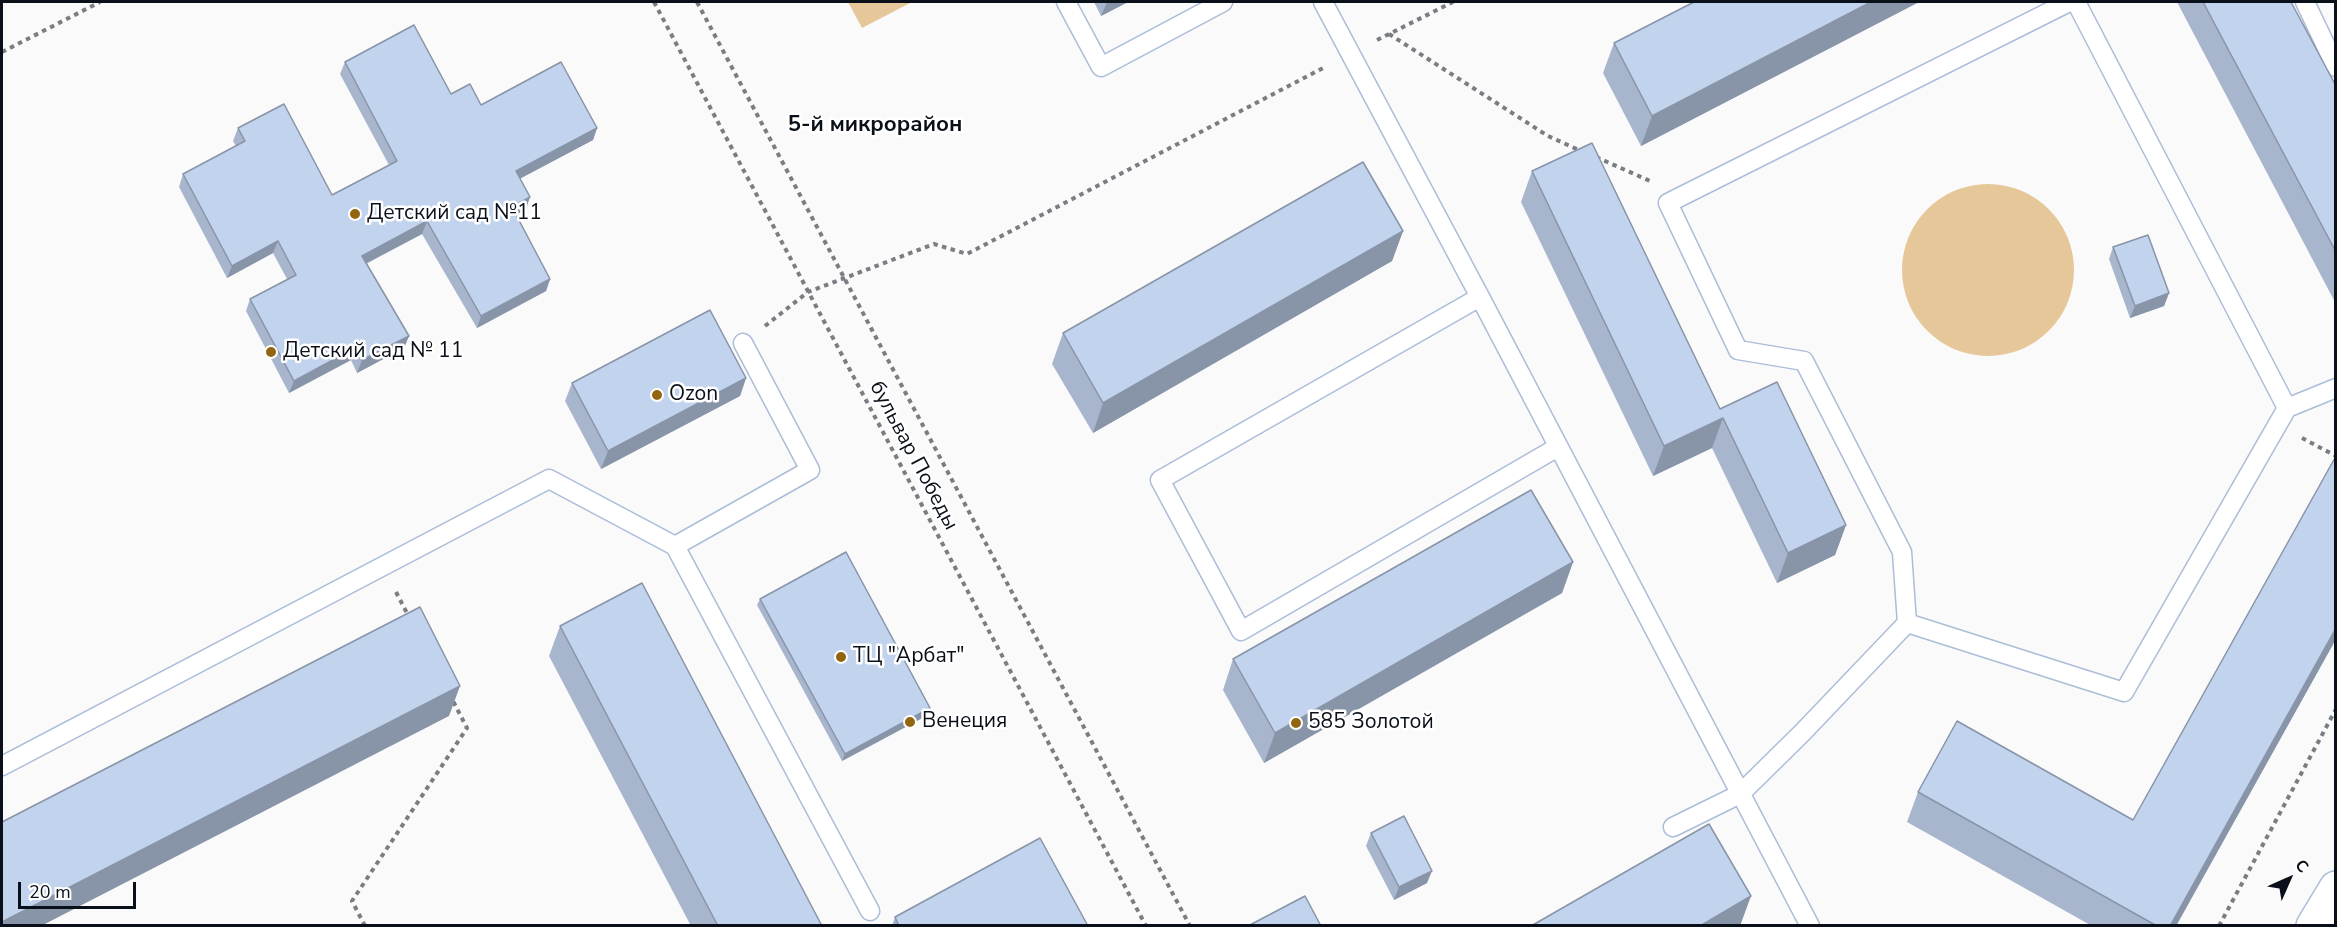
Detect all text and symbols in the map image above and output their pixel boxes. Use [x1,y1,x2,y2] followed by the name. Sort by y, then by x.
[788,113,962,139] district label: 5-й микрорайон
[367,201,542,227] place label: Детский сад №11
[348,207,362,221] marker: Детский сад №11
[283,339,463,365] place label: Детский сад № 11
[264,345,278,359] marker: Детский сад № 11
[863,377,963,535] street label: бульвар Победы
[669,382,718,408] place label: Ozon
[650,388,664,402] marker: Ozon
[853,644,964,670] place label: ТЦ "Арбат"
[834,650,848,664] marker: ТЦ "Арбат"
[922,709,1007,735] place label: Венеция
[1308,710,1434,736] place label: 585 Золотой
[903,715,917,729] marker: Венеция
[1289,716,1303,730] marker: 585 Золотой
[2259,849,2319,909] north arrow
[2290,855,2313,878] text: С
[21,870,140,908] scale bar
[29,880,71,904] text: 20 m

